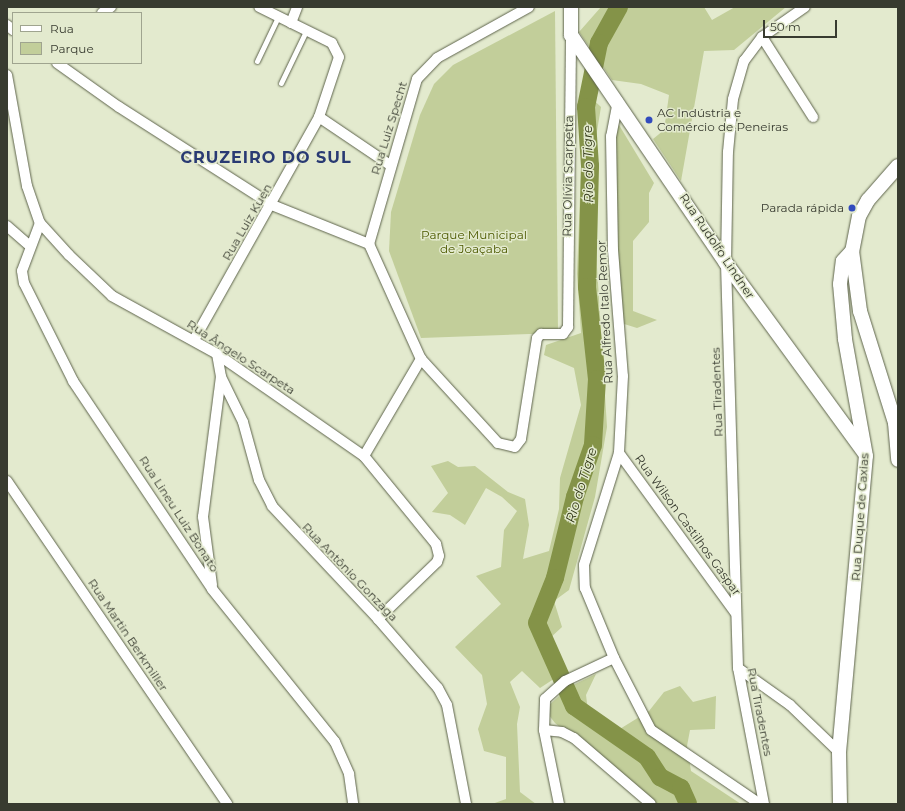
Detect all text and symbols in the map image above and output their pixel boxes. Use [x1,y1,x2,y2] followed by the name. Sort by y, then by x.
[12,12,142,64] legend
[765,12,839,38] scale bar
[770,19,801,34] text: 50 m
[50,21,74,36] text: Rua
[50,41,94,56] text: Parque
[368,80,410,176] street label: Rua Luiz Specht
[657,106,788,134] place label: AC Indústria e Comércio de Peneiras
[560,115,576,237] street label: Rua Olívia Scarpetta
[644,115,654,125] marker: AC Indústria e Comércio de Peneiras
[580,125,596,203] water label: Rio do Tigre
[180,148,352,168] district label: CRUZEIRO DO SUL
[219,181,275,263] street label: Rua Luiz Kuen
[676,191,758,301] street label: Rua Rudolfo Lindner
[761,201,844,215] place label: Parada rápida
[847,203,857,213] marker: Parada rápida
[421,228,527,256] park label: Parque Municipal de Joaçaba
[594,240,616,384] street label: Rua Alfredo Italo Remor
[184,317,298,397] street label: Rua Ângelo Scarpeta
[708,347,726,437] street label: Rua Tiradentes
[562,446,600,524] water label: Rio do Tigre
[632,452,744,598] street label: Rua Wilson Castilhos Gaspar
[136,453,222,575] street label: Rua Lineu Luiz Bonato
[848,453,872,581] street label: Rua Duque de Caxias
[299,520,401,624] street label: Rua Antônio Gonzaga
[85,576,171,694] street label: Rua Martin Berkmiller
[744,667,776,757] street label: Rua Tiradentes

